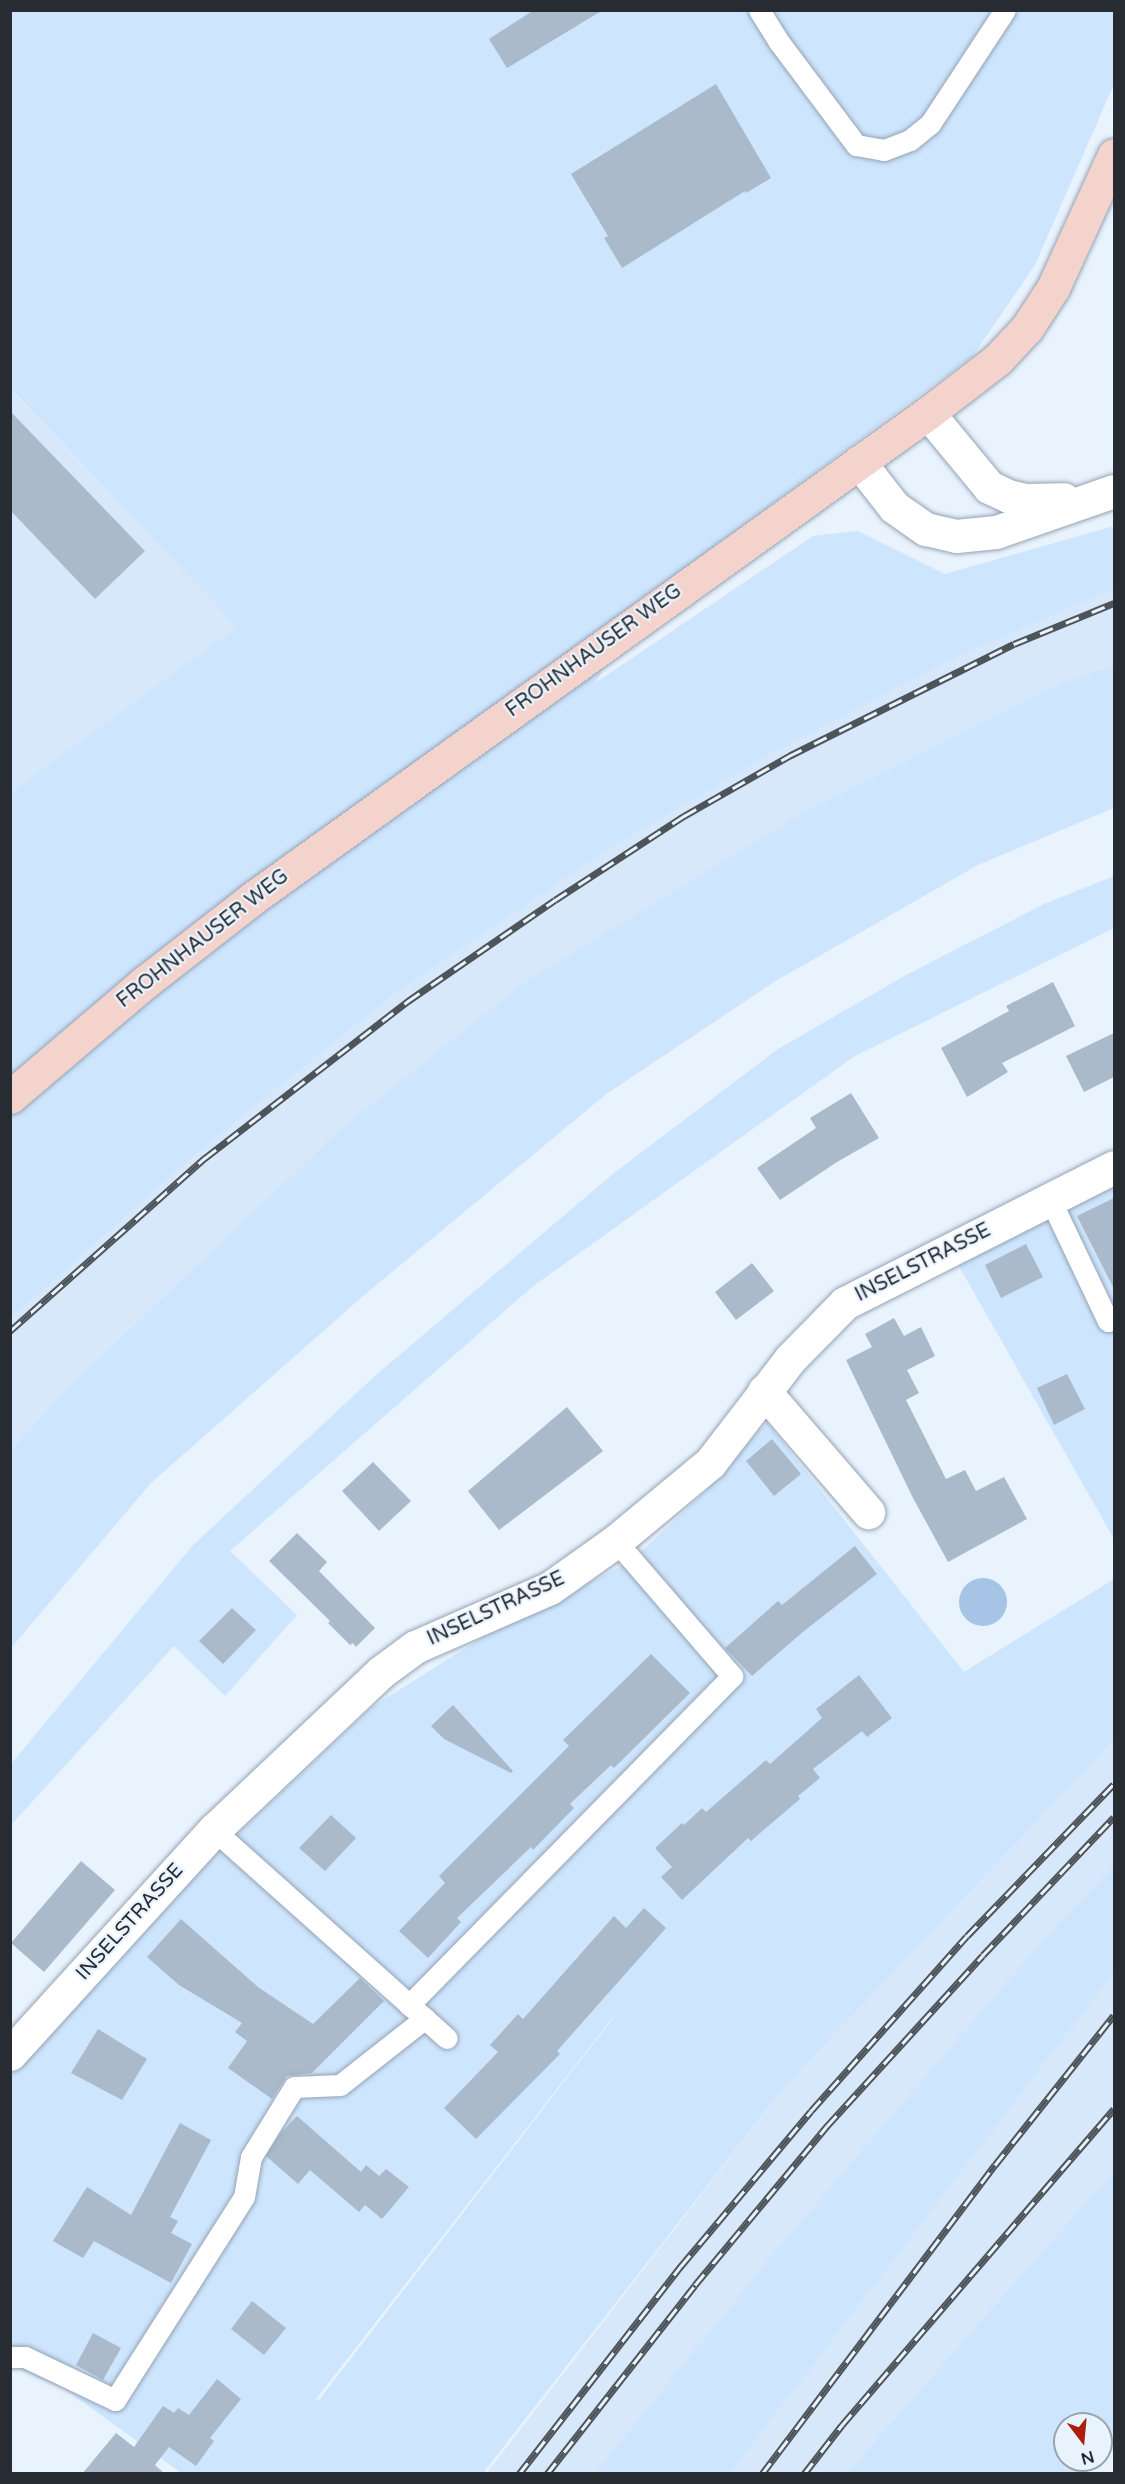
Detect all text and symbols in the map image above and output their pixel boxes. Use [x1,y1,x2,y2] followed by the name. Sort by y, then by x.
[502,579,686,723] street label: FROHNHAUSER WEG
[112,865,294,1013] street label: FROHNHAUSER WEG
[851,1219,995,1307] street label: INSELSTRASSE
[424,1567,568,1651] street label: INSELSTRASSE
[71,1859,189,1985] street label: INSELSTRASSE
[1053,2412,1113,2472] north arrow
[1078,2446,1096,2469] text: N

